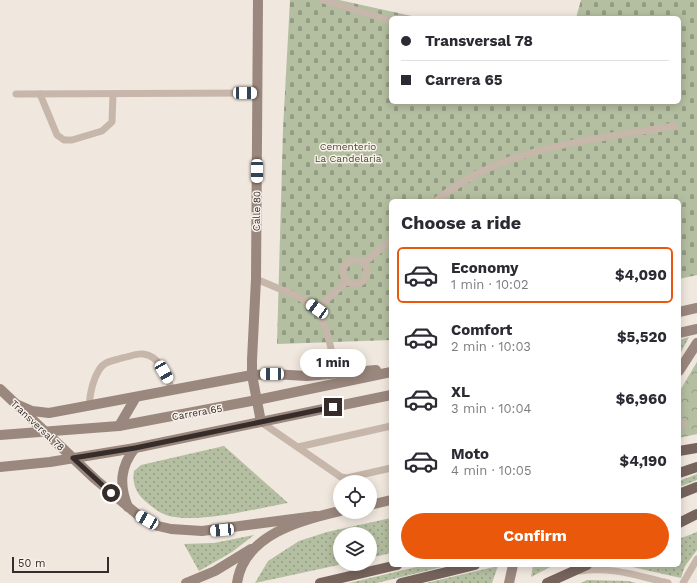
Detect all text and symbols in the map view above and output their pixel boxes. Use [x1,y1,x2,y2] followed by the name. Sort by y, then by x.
[425,32,533,50] text: Transversal 78
[425,71,503,89] text: Carrera 65
[233,87,257,99] car
[315,141,382,164] park label: Cementerio La Candelaria
[251,159,263,183] car
[251,191,262,231] street label: Calle 80
[401,212,521,233] text: Choose a ride
[403,257,439,293] icon: car
[451,259,518,277] text: Economy
[615,266,667,284] text: $4,090
[451,277,529,292] text: 1 min · 10:02
[304,297,330,321] car
[403,319,439,355] icon: car
[451,321,512,339] text: Comfort
[617,328,667,346] text: $5,520
[451,339,531,354] text: 2 min · 10:03
[300,349,366,377] callout: 1 min
[316,355,350,370] text: 1 min
[153,359,175,385] car
[260,368,284,380] car
[403,381,439,417] icon: car
[451,383,470,401] text: XL
[616,390,667,408] text: $6,960
[9,398,67,453] street label: Transversal 78
[324,398,342,416] route end
[451,401,531,416] text: 3 min · 10:04
[171,403,223,422] street label: Carrera 65
[403,443,439,479] icon: car
[451,445,489,463] text: Moto
[620,452,667,470] text: $4,190
[451,463,531,478] text: 4 min · 10:05
[333,475,377,571] map controls
[333,475,377,519] button: locate
[102,484,120,502] route start
[134,509,160,531] car
[401,513,669,559] button: Confirm
[210,523,234,537] car
[333,527,377,571] button: layers
[12,555,109,574] scale bar
[18,557,45,570] text: 50 m

